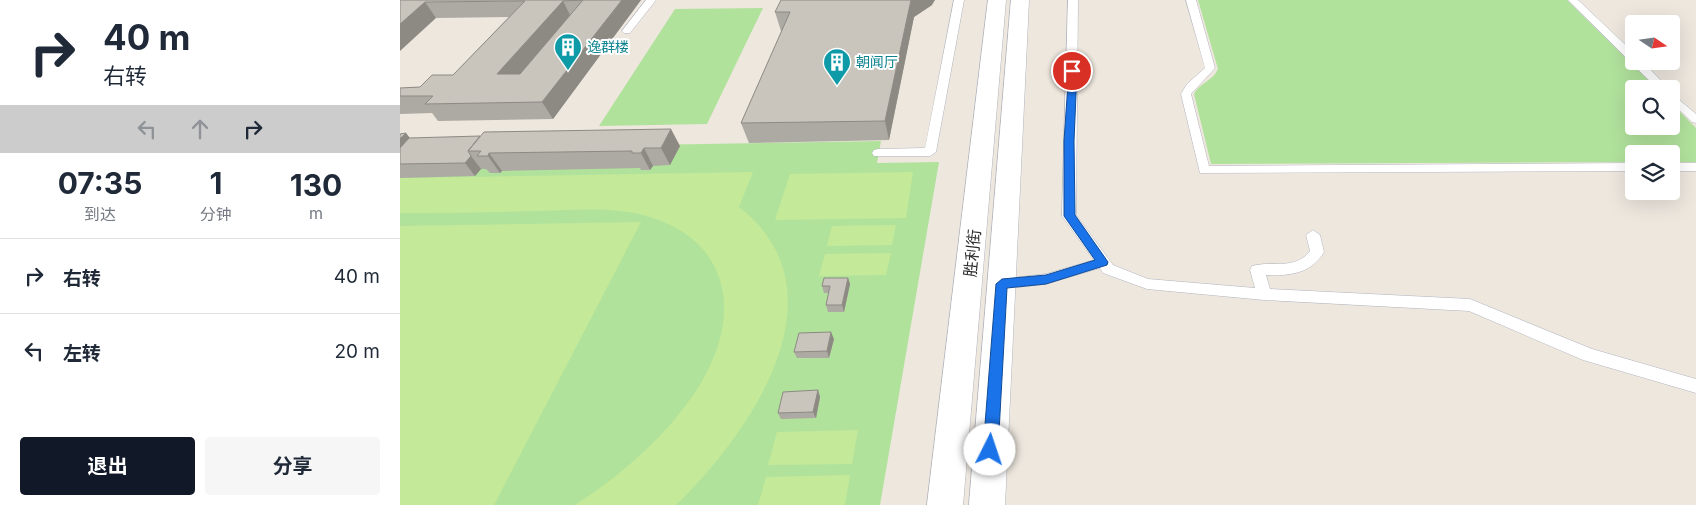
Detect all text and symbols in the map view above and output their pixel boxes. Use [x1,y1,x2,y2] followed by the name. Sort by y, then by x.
[1625,15,1680,70] north arrow
[1625,15,1680,200] map controls
[103,16,191,58] text: 40 m
[20,20,85,85] icon: right
[553,32,583,71] building icon: 逸群楼
[587,38,629,55] place label: 逸群楼
[822,47,852,86] building icon: 朝闻厅
[1051,50,1093,92] pin
[856,53,898,70] place label: 朝闻厅
[1058,57,1086,85] icon: arrive
[103,63,147,89] text: 右转
[1625,80,1680,135] button: search
[133,115,161,143] icon: left
[186,115,214,143] icon: ahead
[239,115,267,143] icon: right
[1625,145,1680,200] button: layers
[58,165,142,201] text: 07:35
[210,165,223,201] text: 1
[290,167,342,203] text: 130
[309,203,323,223] text: m
[84,204,116,224] text: 到达
[200,204,232,224] text: 分钟
[960,228,984,278] street label: 胜利街
[20,262,48,290] icon: right
[334,265,380,288] text: 40 m
[63,267,101,290] text: 右转
[20,337,48,365] icon: left
[334,340,380,363] text: 20 m
[63,342,101,365] text: 左转
[963,423,1015,475] position arrow
[20,437,195,495] button: 退出
[205,437,380,495] button: 分享

